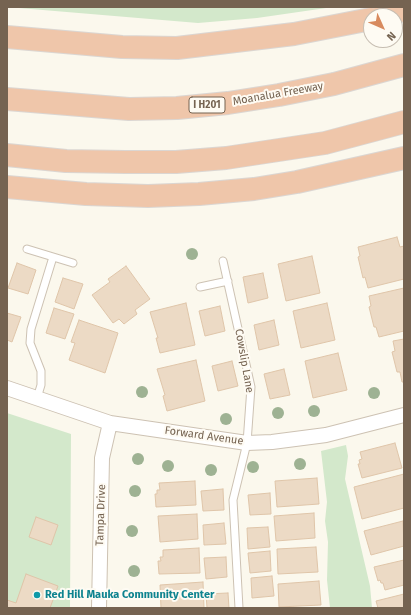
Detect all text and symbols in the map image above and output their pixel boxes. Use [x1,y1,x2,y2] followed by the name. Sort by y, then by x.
[363,8,403,48] north arrow
[384,29,398,43] text: N
[232,80,324,108] street label: Moanalua Freeway
[189,97,225,113] road number: I H201
[232,328,256,394] street label: Cowslip Lane
[164,424,244,448] street label: Forward Avenue
[93,484,109,546] street label: Tampa Drive
[45,588,214,602] place label: Red Hill Mauka Community Center
[32,590,42,600] marker: Red Hill Mauka Community Center

